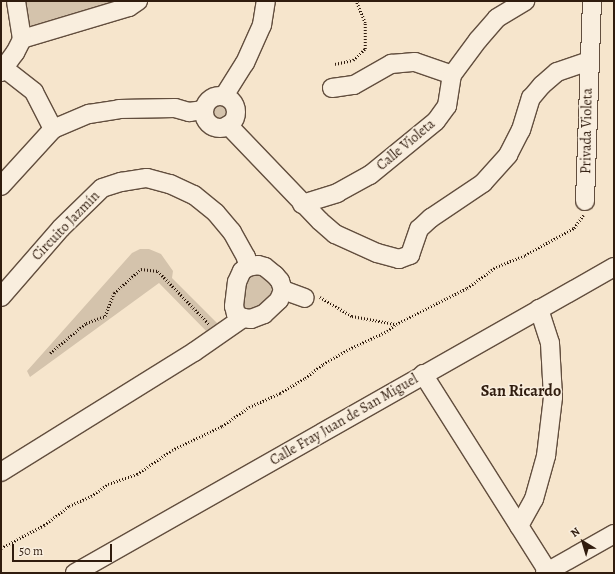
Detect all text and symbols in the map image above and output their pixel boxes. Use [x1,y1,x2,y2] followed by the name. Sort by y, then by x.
[578,88,596,174] street label: Privada Violeta
[373,116,439,174] street label: Calle Violeta
[29,188,103,264] street label: Circuito Jazmín
[267,371,421,469] street label: Calle Fray Juan de San Miguel
[481,381,561,401] district label: San Ricardo
[563,522,603,562] north arrow
[568,524,583,541] text: N
[14,536,114,562] scale bar
[19,543,43,559] text: 50 m

